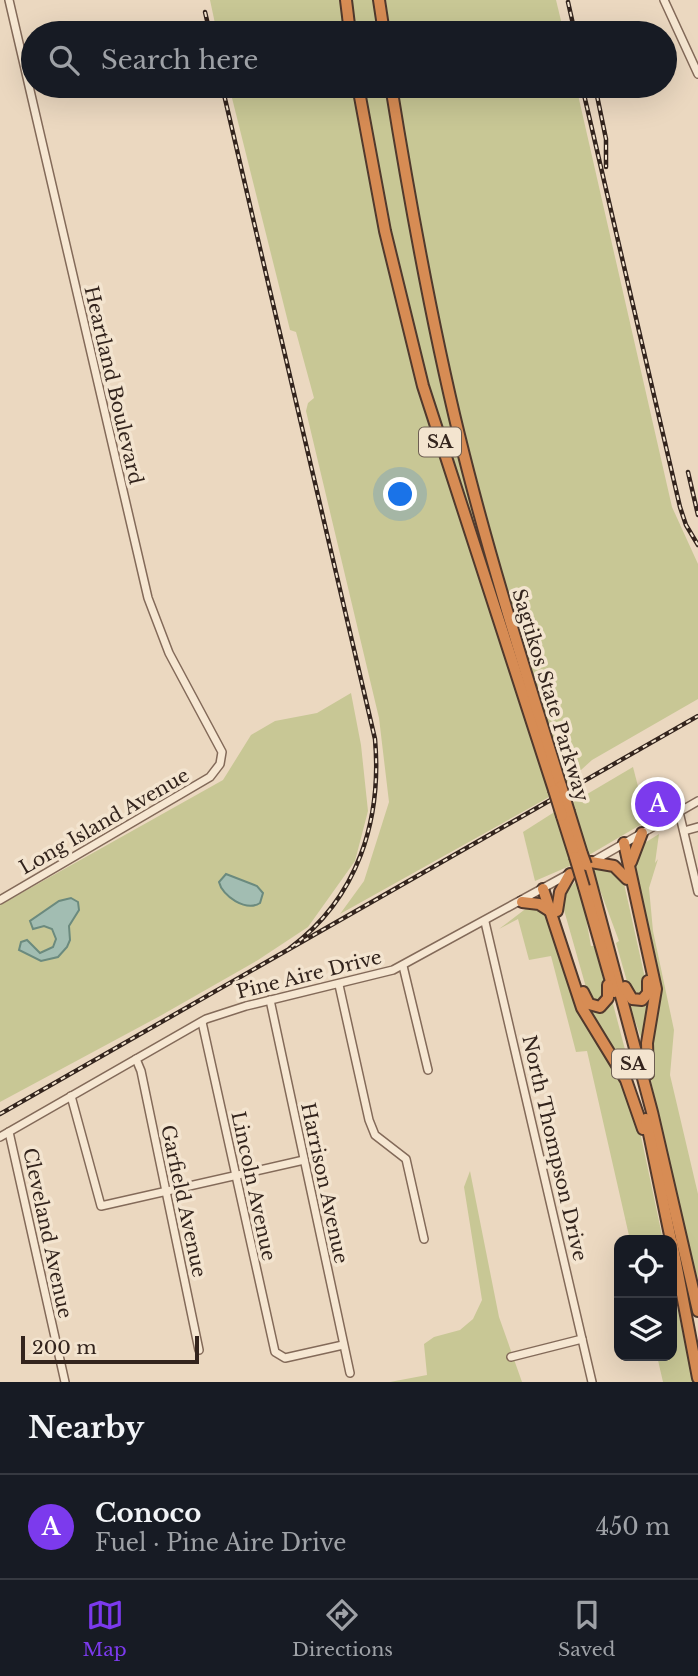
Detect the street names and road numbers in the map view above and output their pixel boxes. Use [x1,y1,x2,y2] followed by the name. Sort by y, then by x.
[79,284,148,487] street label: Heartland Boulevard
[419,428,461,457] road number: SA
[507,586,594,804] street label: Sagtikos State Parkway
[15,763,193,879] street label: Long Island Avenue
[234,945,384,1004] street label: Pine Aire Drive
[517,1033,592,1263] street label: North Thompson Drive
[612,1050,654,1078] road number: SA
[296,1101,353,1266] street label: Harrison Avenue
[226,1109,281,1263] street label: Lincoln Avenue
[156,1123,211,1280] street label: Garfield Avenue
[18,1146,77,1320] street label: Cleveland Avenue

